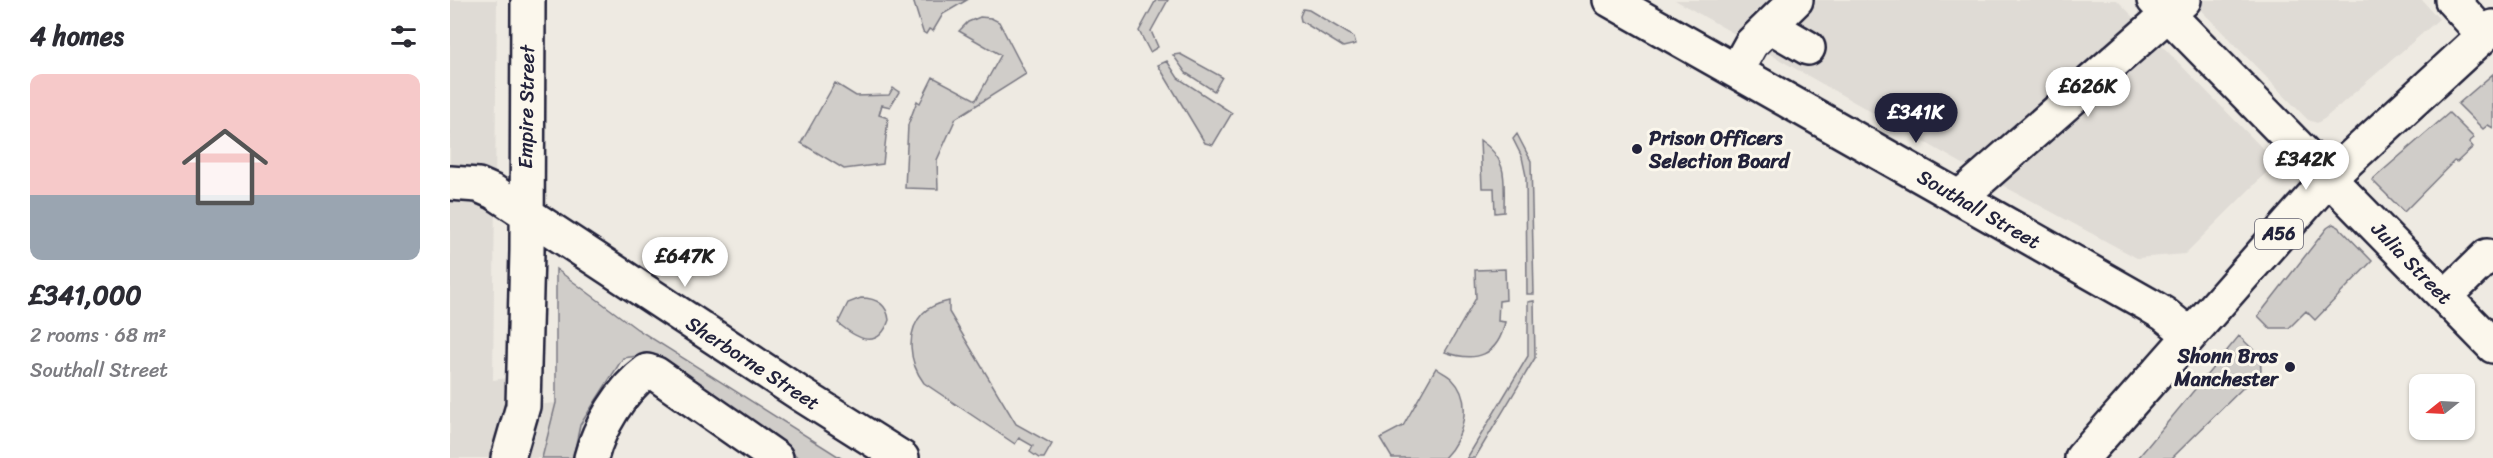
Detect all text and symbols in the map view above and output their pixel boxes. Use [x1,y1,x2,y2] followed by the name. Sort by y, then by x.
[30,13,124,59] text: 4 homes
[387,20,420,53] icon: filters
[508,44,545,169] street label: Empire Street
[2046,67,2130,118] pin: £626K
[2059,69,2117,104] text: £626K
[1874,93,1958,144] pin: £341K
[1889,95,1943,130] text: £341K
[171,113,279,221] icon: home
[1648,121,1792,179] place label: Prison Officers Selection Board
[2264,140,2348,191] pin: £342K
[1630,142,1644,156] marker: Prison Officers Selection Board
[2277,142,2335,177] text: £342K
[1910,160,2048,259] street label: Southall Street
[2362,213,2461,314] street label: Julia Street
[2255,219,2303,249] road number: A56
[643,237,727,288] pin: £647K
[656,239,714,274] text: £647K
[30,272,142,318] text: £341,000
[678,307,827,420] street label: Sherborne Street
[30,318,166,353] text: 2 rooms · 68 m²
[2173,339,2280,397] place label: Shonn Bros Manchester
[30,353,168,388] text: Southall Street
[2283,360,2297,374] marker: Shonn Bros Manchester
[2409,374,2475,440] north arrow
[2409,374,2475,440] map controls

